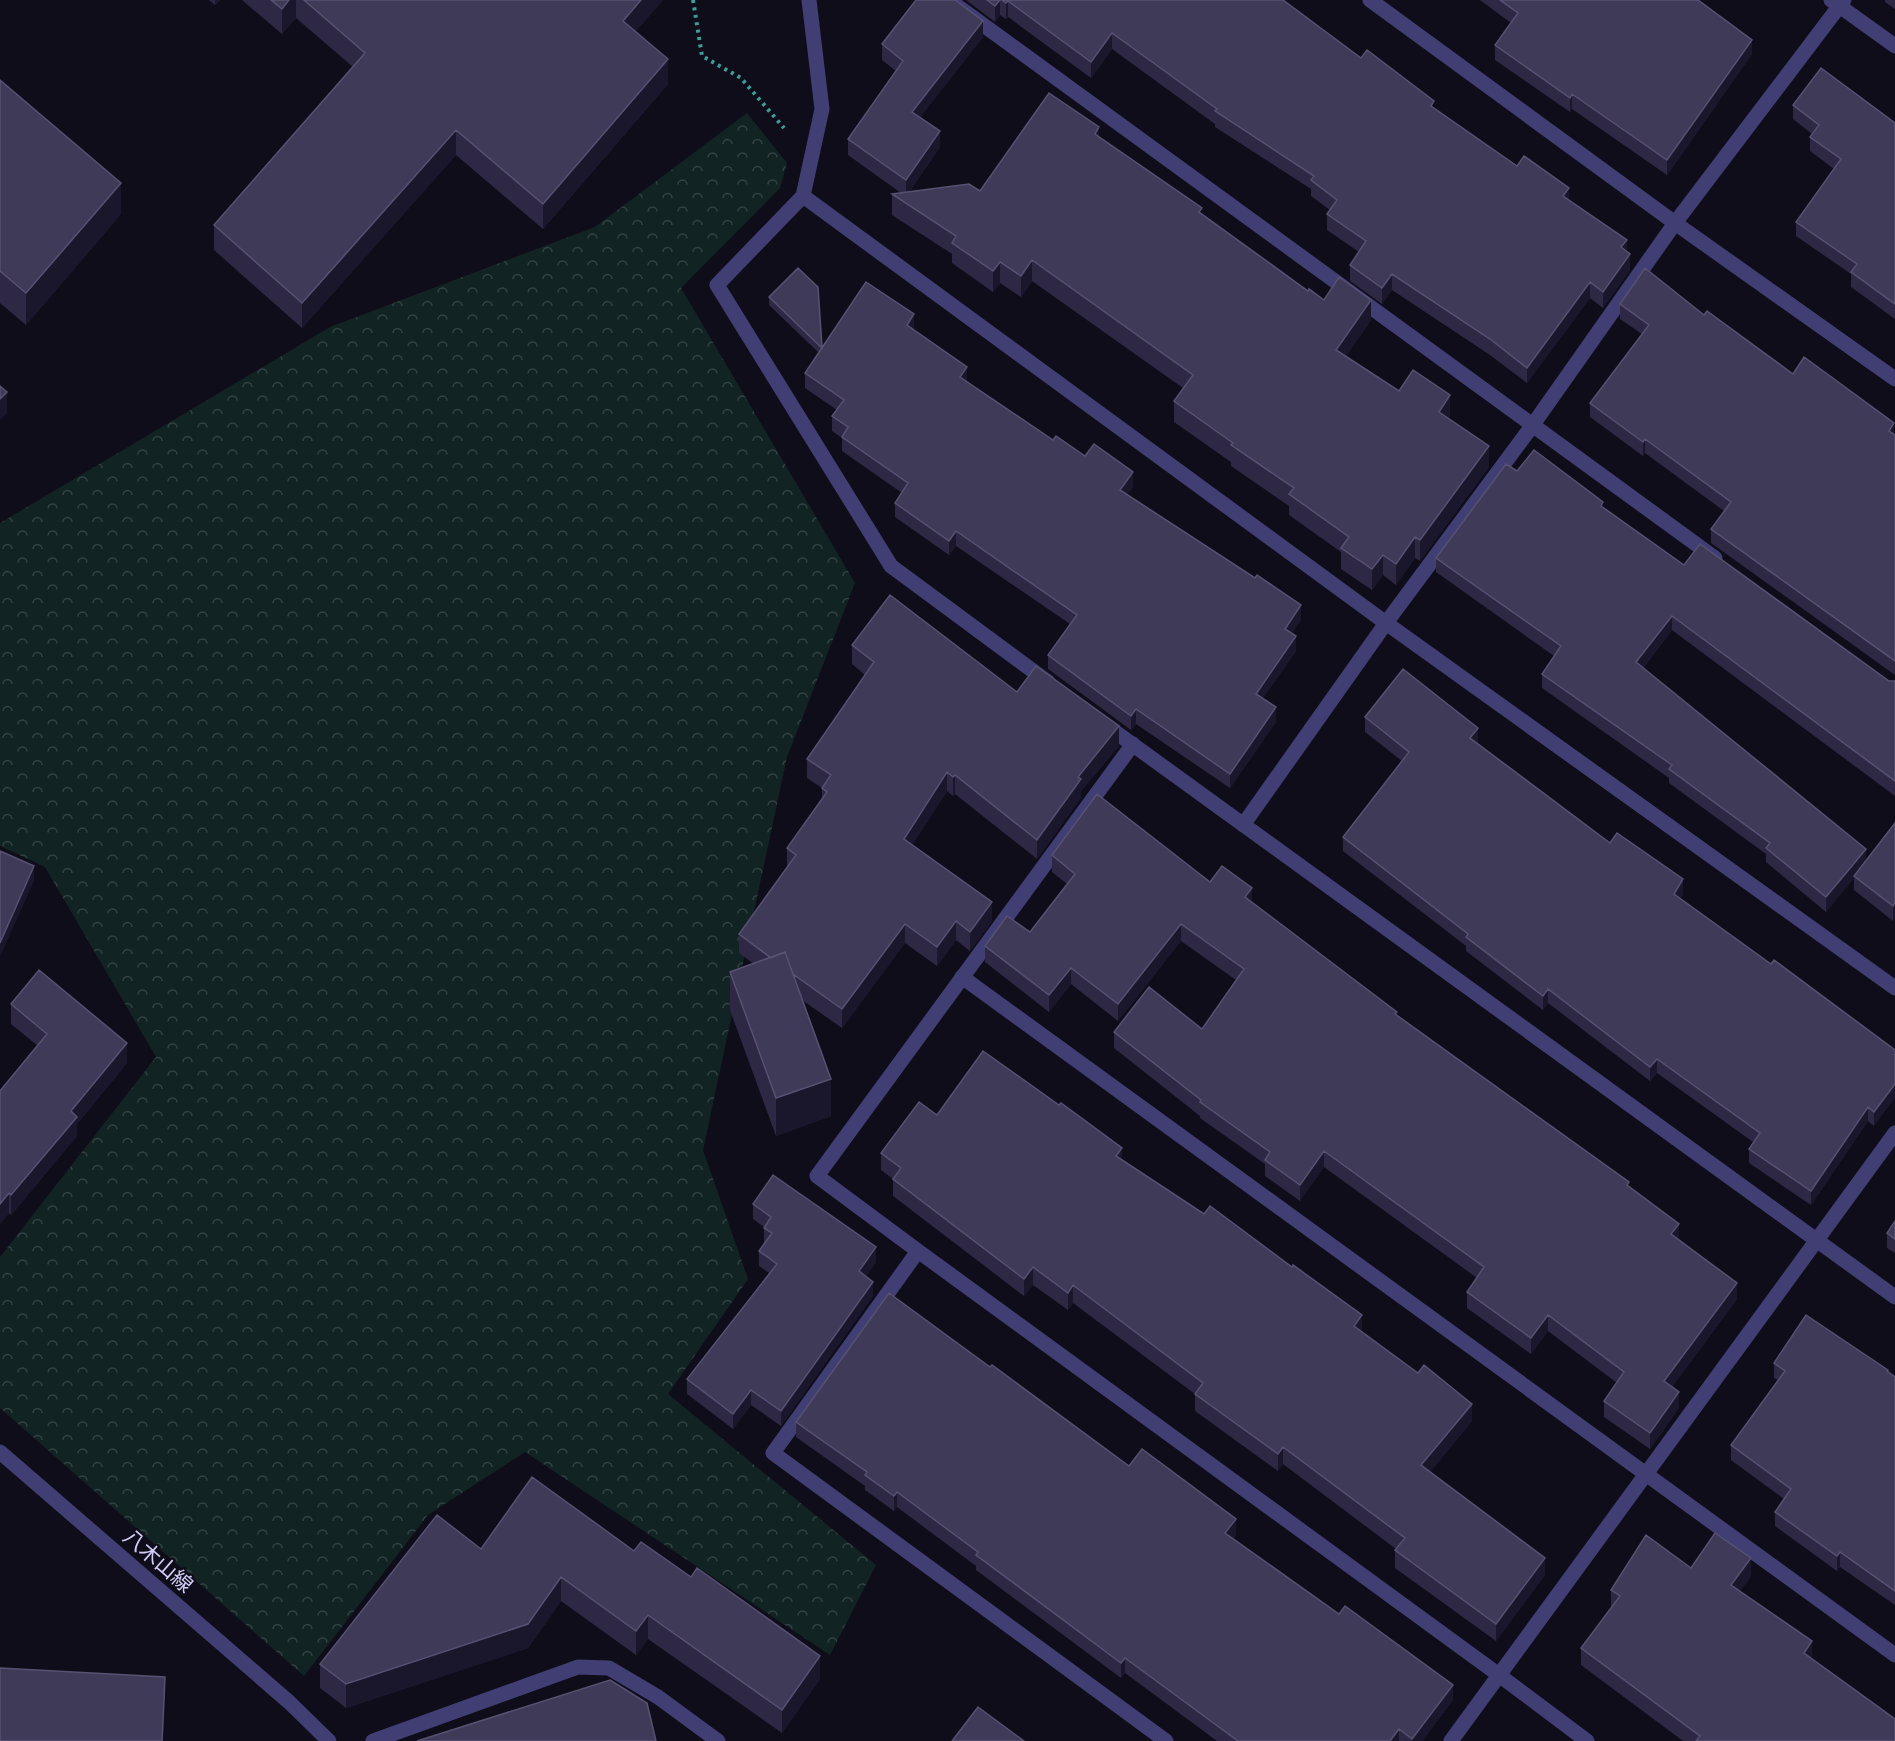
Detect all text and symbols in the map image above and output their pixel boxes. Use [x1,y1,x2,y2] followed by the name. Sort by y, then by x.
[116,1521,201,1600] street label: 八木山線

